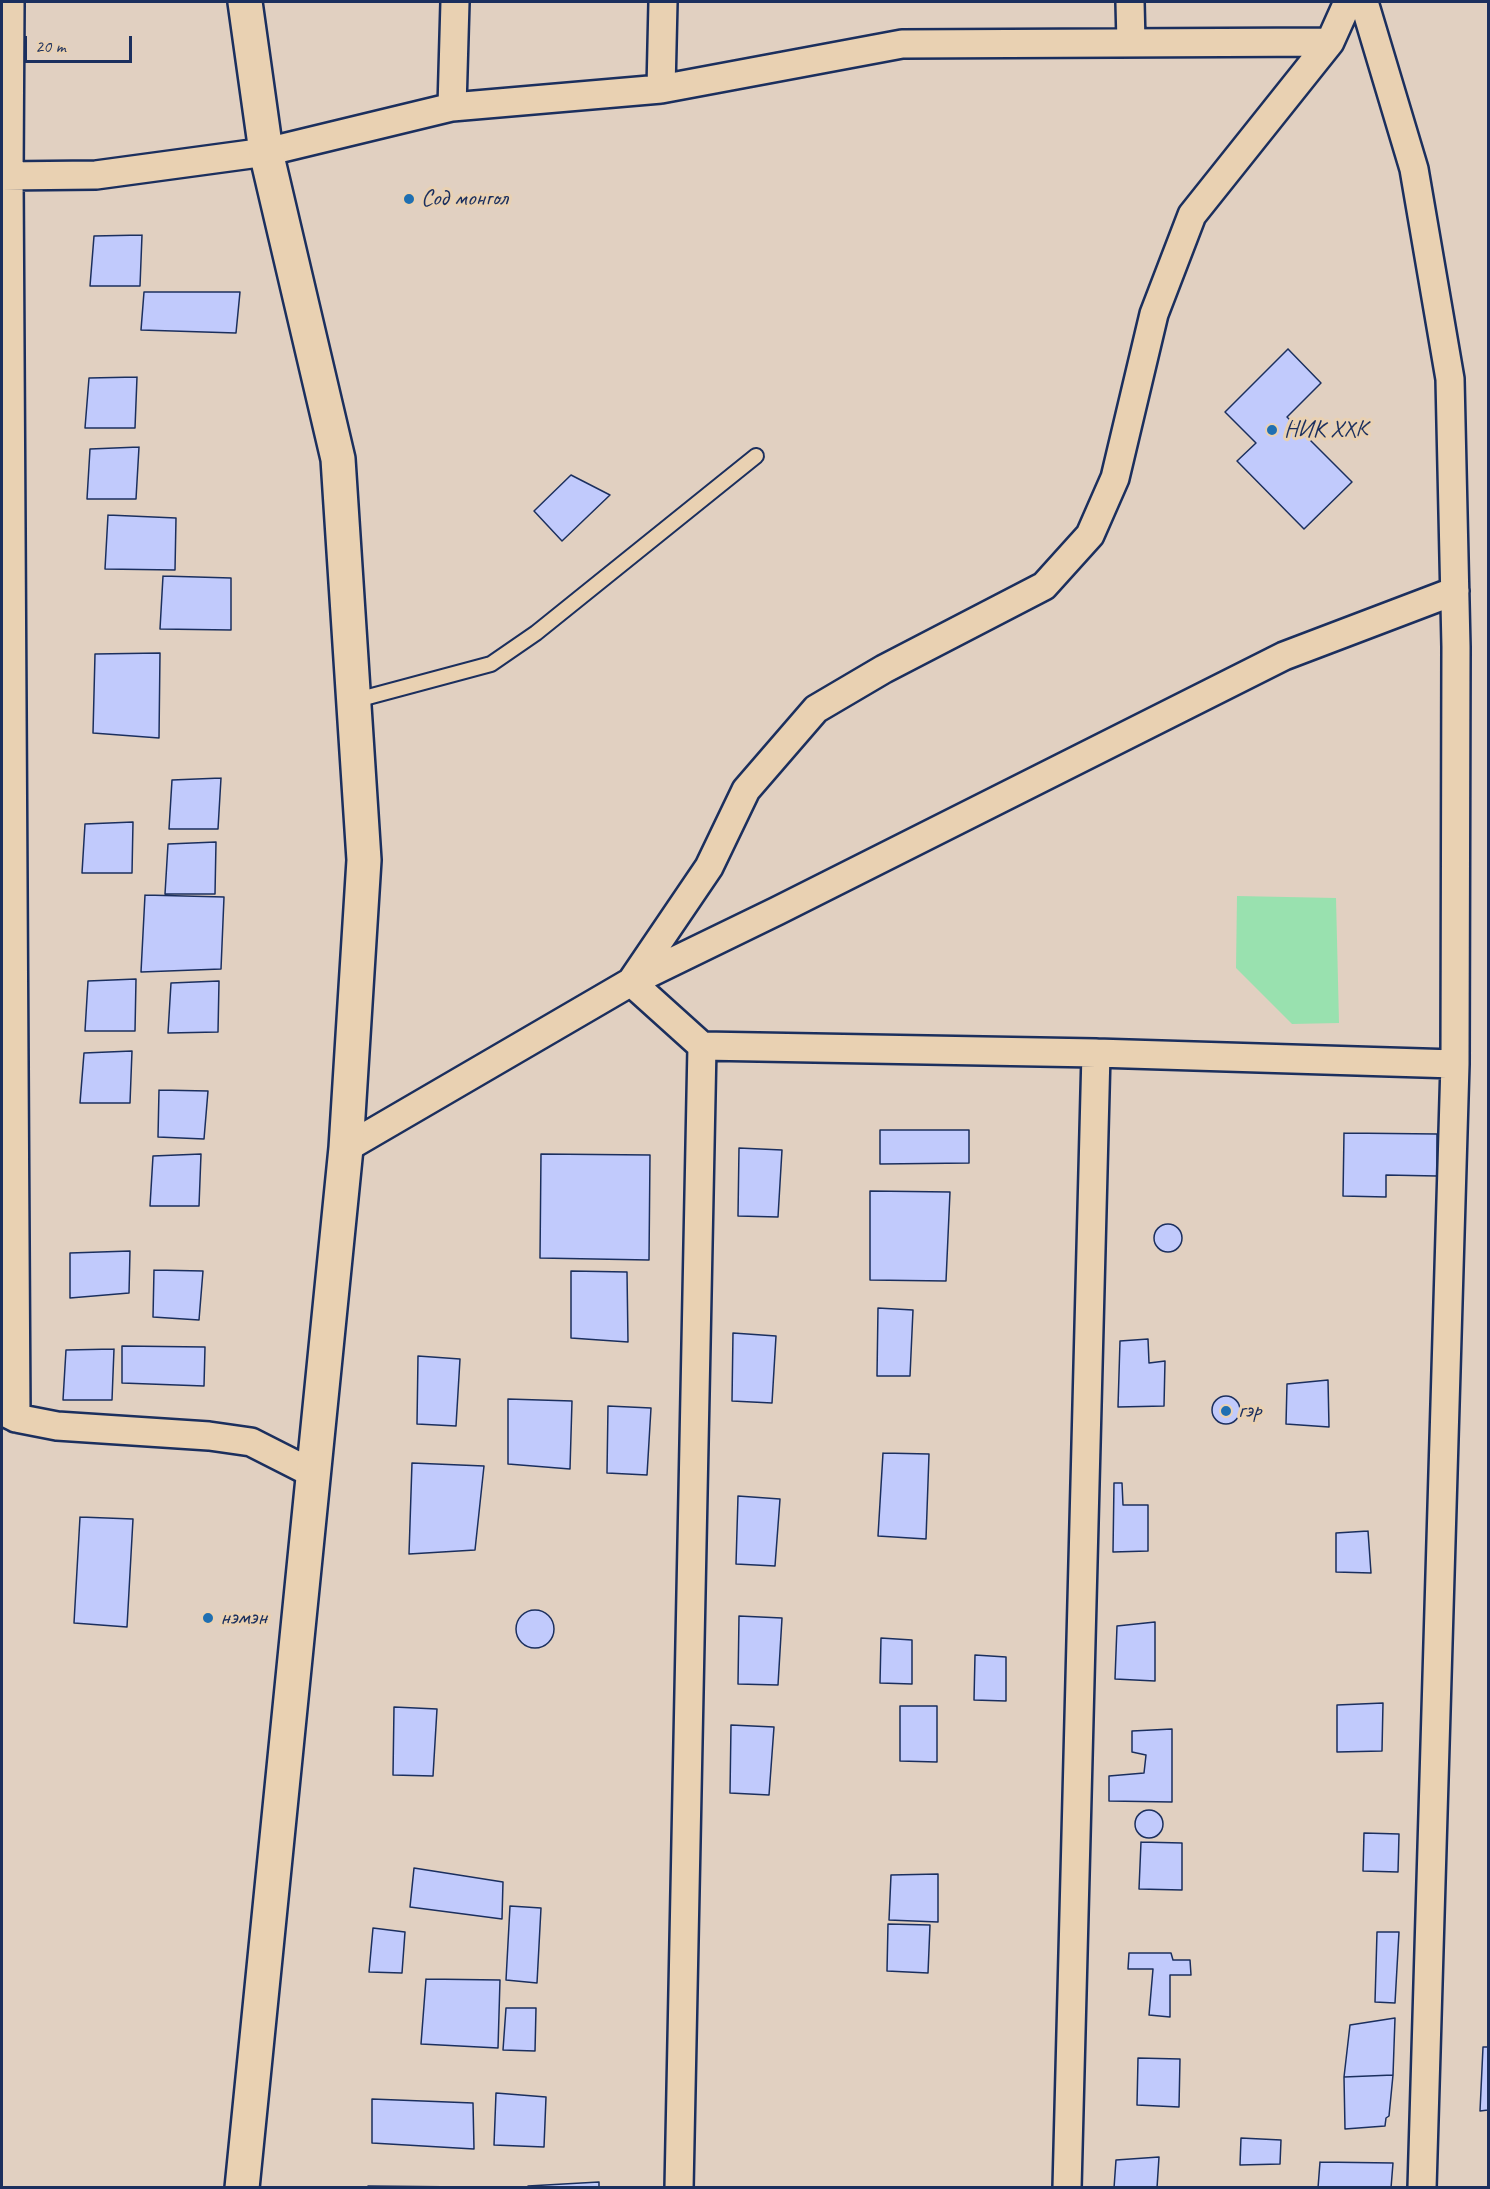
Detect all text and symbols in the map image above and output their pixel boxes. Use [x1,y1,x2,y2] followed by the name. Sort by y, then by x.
[27,24,135,62] scale bar
[35,35,66,57] text: 20 m
[421,185,508,213] place label: Сод монгол
[402,192,416,206] marker: Сод монгол
[1284,416,1367,444] place label: НИК ХХК
[1265,423,1279,437] marker: НИК ХХК
[1238,1397,1262,1425] place label: гэр
[1219,1404,1233,1418] marker: гэр
[220,1604,267,1632] place label: нэмэн
[201,1611,215,1625] marker: нэмэн

